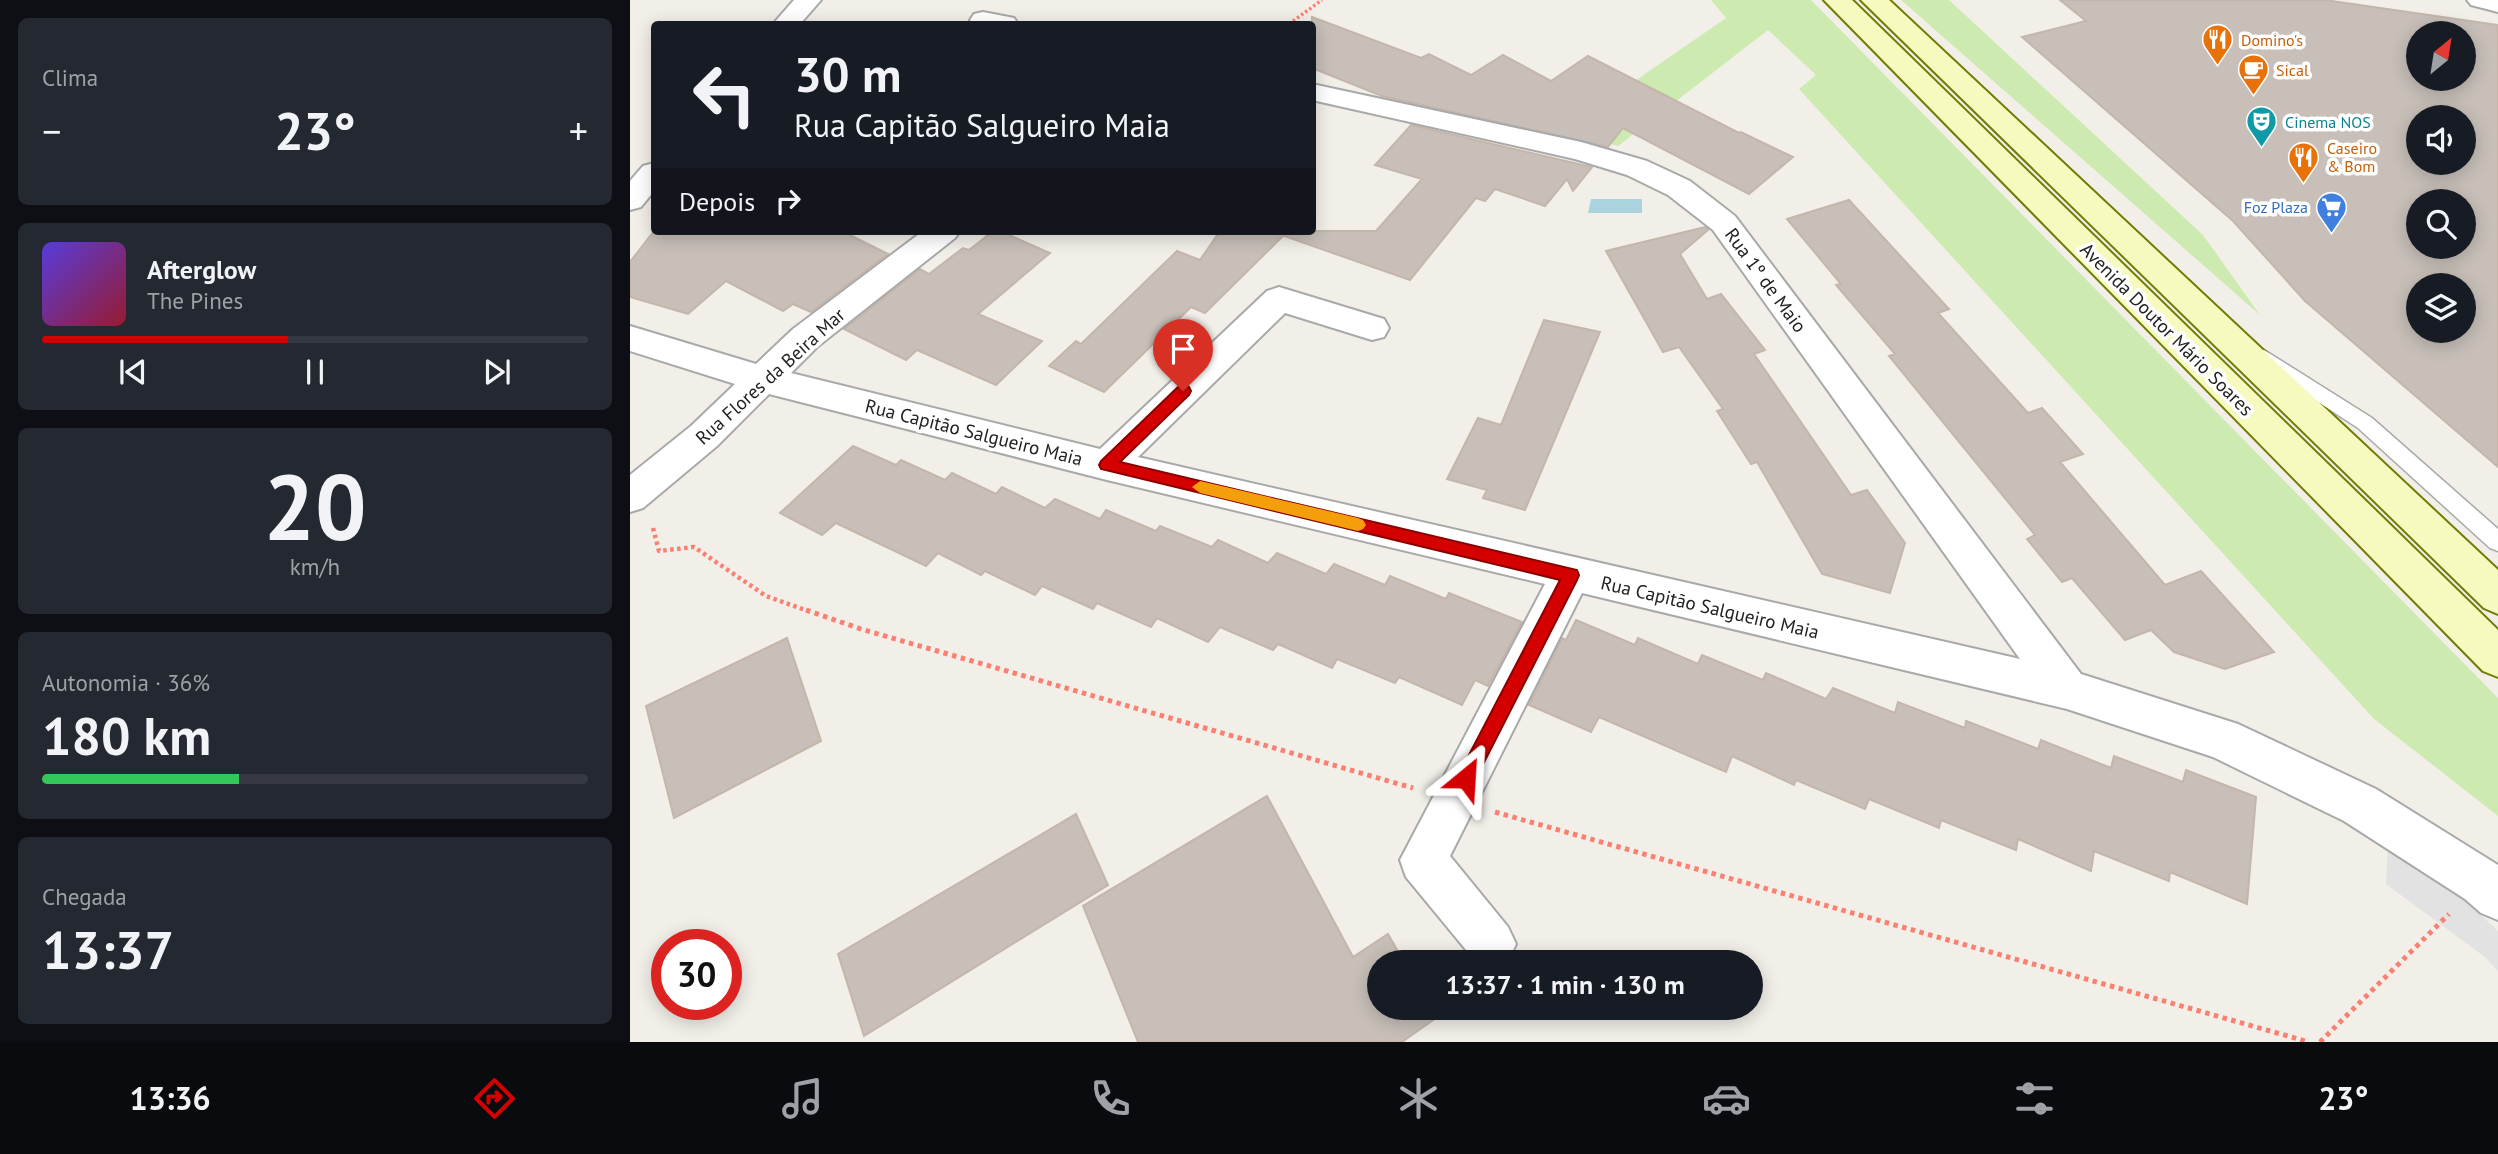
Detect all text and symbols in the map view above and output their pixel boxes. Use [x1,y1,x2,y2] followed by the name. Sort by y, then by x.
[2406,21,2476,91] north arrow
[2406,21,2476,343] map controls
[2201,23,2235,67] restaurant icon: Domino's
[2241,30,2303,50] place label: Domino's
[794,42,901,106] text: 30 m
[679,49,770,140] icon: left
[2236,53,2270,97] cafe icon: Sical
[2276,60,2309,80] place label: Sical
[42,63,98,92] text: Clima
[274,97,356,164] text: 23°
[794,104,1170,146] text: Rua Capitão Salgueiro Maia
[2245,105,2279,149] theatre icon: Cinema NOS
[2406,105,2476,175] button: sound
[42,106,61,155] text: −
[569,106,588,155] text: +
[2285,112,2371,132] place label: Cinema NOS
[2327,138,2377,176] place label: Caseiro & Bom
[2287,140,2321,184] restaurant icon: Caseiro & Bom
[769,182,807,220] icon: right
[679,185,755,218] text: Depois
[2406,189,2476,259] button: search
[2314,190,2348,234] supermarket icon: Foz Plaza
[2244,197,2308,217] place label: Foz Plaza
[1720,223,1812,337] street label: Rua 1º de Maio
[2075,237,2259,421] street label: Avenida Doutor Mário Soares
[147,253,256,286] text: Afterglow
[2406,273,2476,343] button: layers
[147,286,243,315] text: The Pines
[690,302,850,449] street label: Rua Flores da Beira Mar
[1153,319,1213,391] pin
[1164,330,1202,368] icon: arrive
[114,353,152,391] icon: previous
[296,353,334,391] icon: pause
[478,353,516,391] icon: next
[863,393,1085,471] street label: Rua Capitão Salgueiro Maia
[263,447,367,565] text: 20
[290,552,340,581] text: km/h
[1599,570,1821,644] street label: Rua Capitão Salgueiro Maia
[42,668,210,697] text: Autonomia · 36%
[42,702,211,769] text: 180 km
[1429,741,1503,815] position arrow
[42,882,127,911] text: Chegada
[42,916,174,983] text: 13:37
[651,929,742,1020] speed limit sign: 30
[1445,968,1685,1001] text: 13:37 · 1 min · 130 m
[470,1074,519,1123] icon: directions
[778,1074,827,1123] icon: music
[1086,1074,1135,1123] icon: phone
[1394,1074,1443,1123] icon: climate
[1702,1074,1751,1123] icon: car
[2010,1074,2059,1123] icon: filters
[130,1077,211,1119] text: 13:36
[2318,1077,2368,1119] text: 23°

